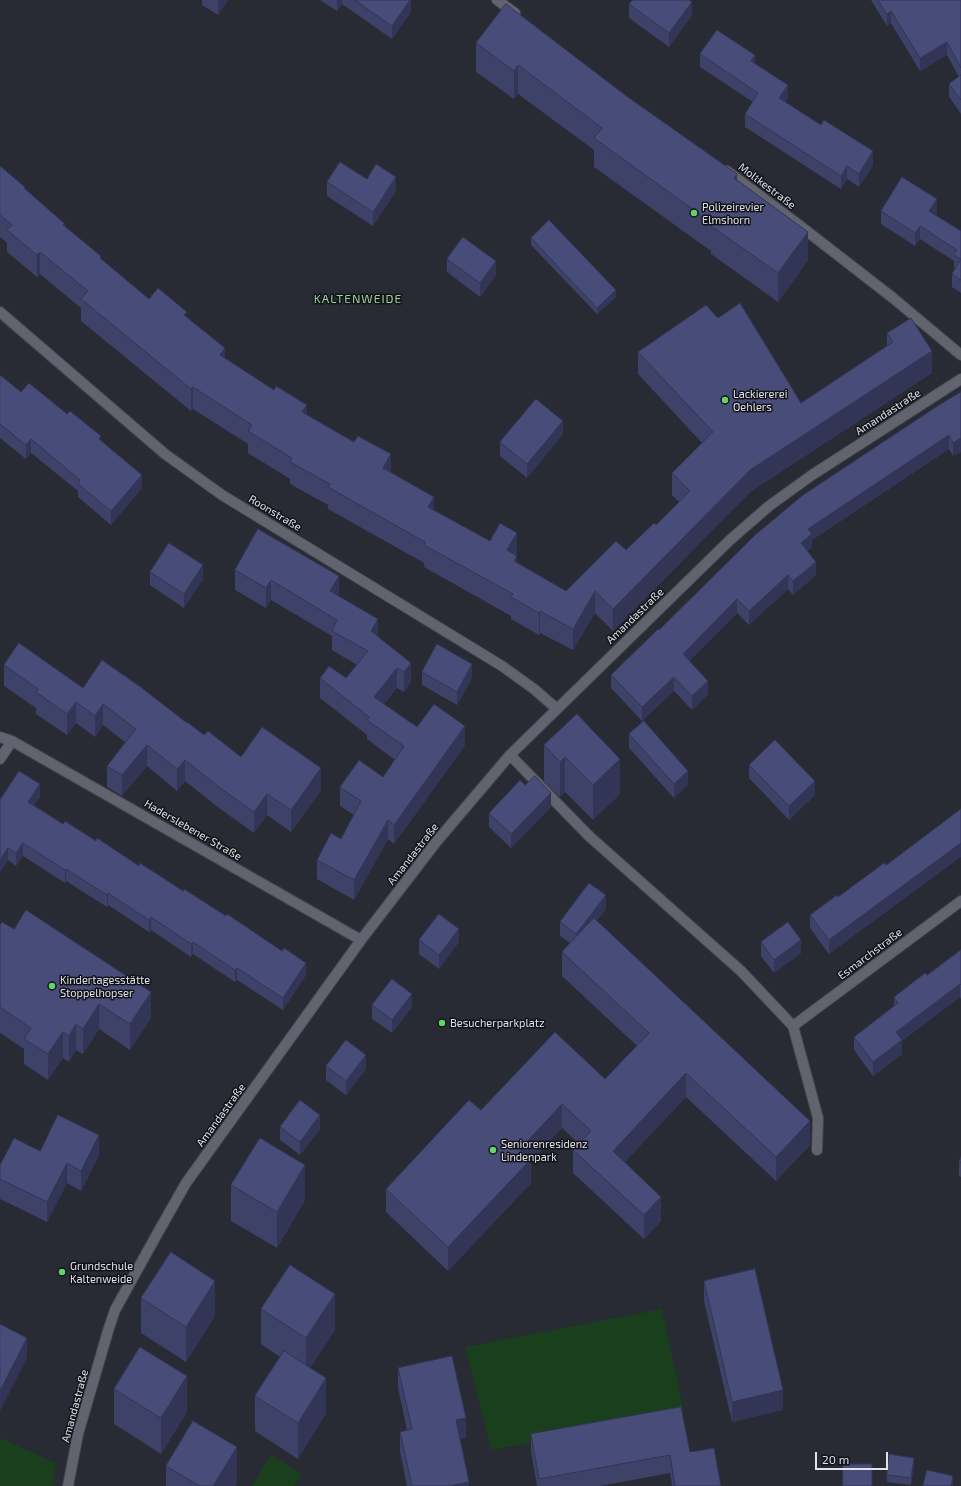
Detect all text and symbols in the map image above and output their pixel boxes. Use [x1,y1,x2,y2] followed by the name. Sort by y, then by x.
[736,160,798,212] street label: Moltkestraße
[702,200,764,226] place label: Polizeirevier Elmshorn
[689,208,699,218] marker: Polizeirevier Elmshorn
[314,292,402,306] district label: KALTENWEIDE
[853,386,923,438] street label: Amandastraße
[733,387,787,413] place label: Lackiererei Oehlers
[720,395,730,405] marker: Lackiererei Oehlers
[246,492,304,534] street label: Roonstraße
[604,585,666,647] street label: Amandastraße
[142,797,244,863] street label: Haderslebener Straße
[385,820,441,888] street label: Amandastraße
[835,926,905,982] street label: Esmarchstraße
[60,973,150,999] place label: Kindertagesstätte Stoppelhopser
[47,981,57,991] marker: Kindertagesstätte Stoppelhopser
[450,1016,545,1030] place label: Besucherparkplatz
[437,1018,447,1028] marker: Besucherparkplatz
[194,1081,248,1149] street label: Amandastraße
[501,1137,588,1163] place label: Seniorenresidenz Lindenpark
[488,1145,498,1155] marker: Seniorenresidenz Lindenpark
[70,1259,133,1285] place label: Grundschule Kaltenweide
[57,1267,67,1277] marker: Grundschule Kaltenweide
[59,1368,91,1444] street label: Amandastraße
[817,1444,890,1470] scale bar
[822,1452,849,1466] text: 20 m

